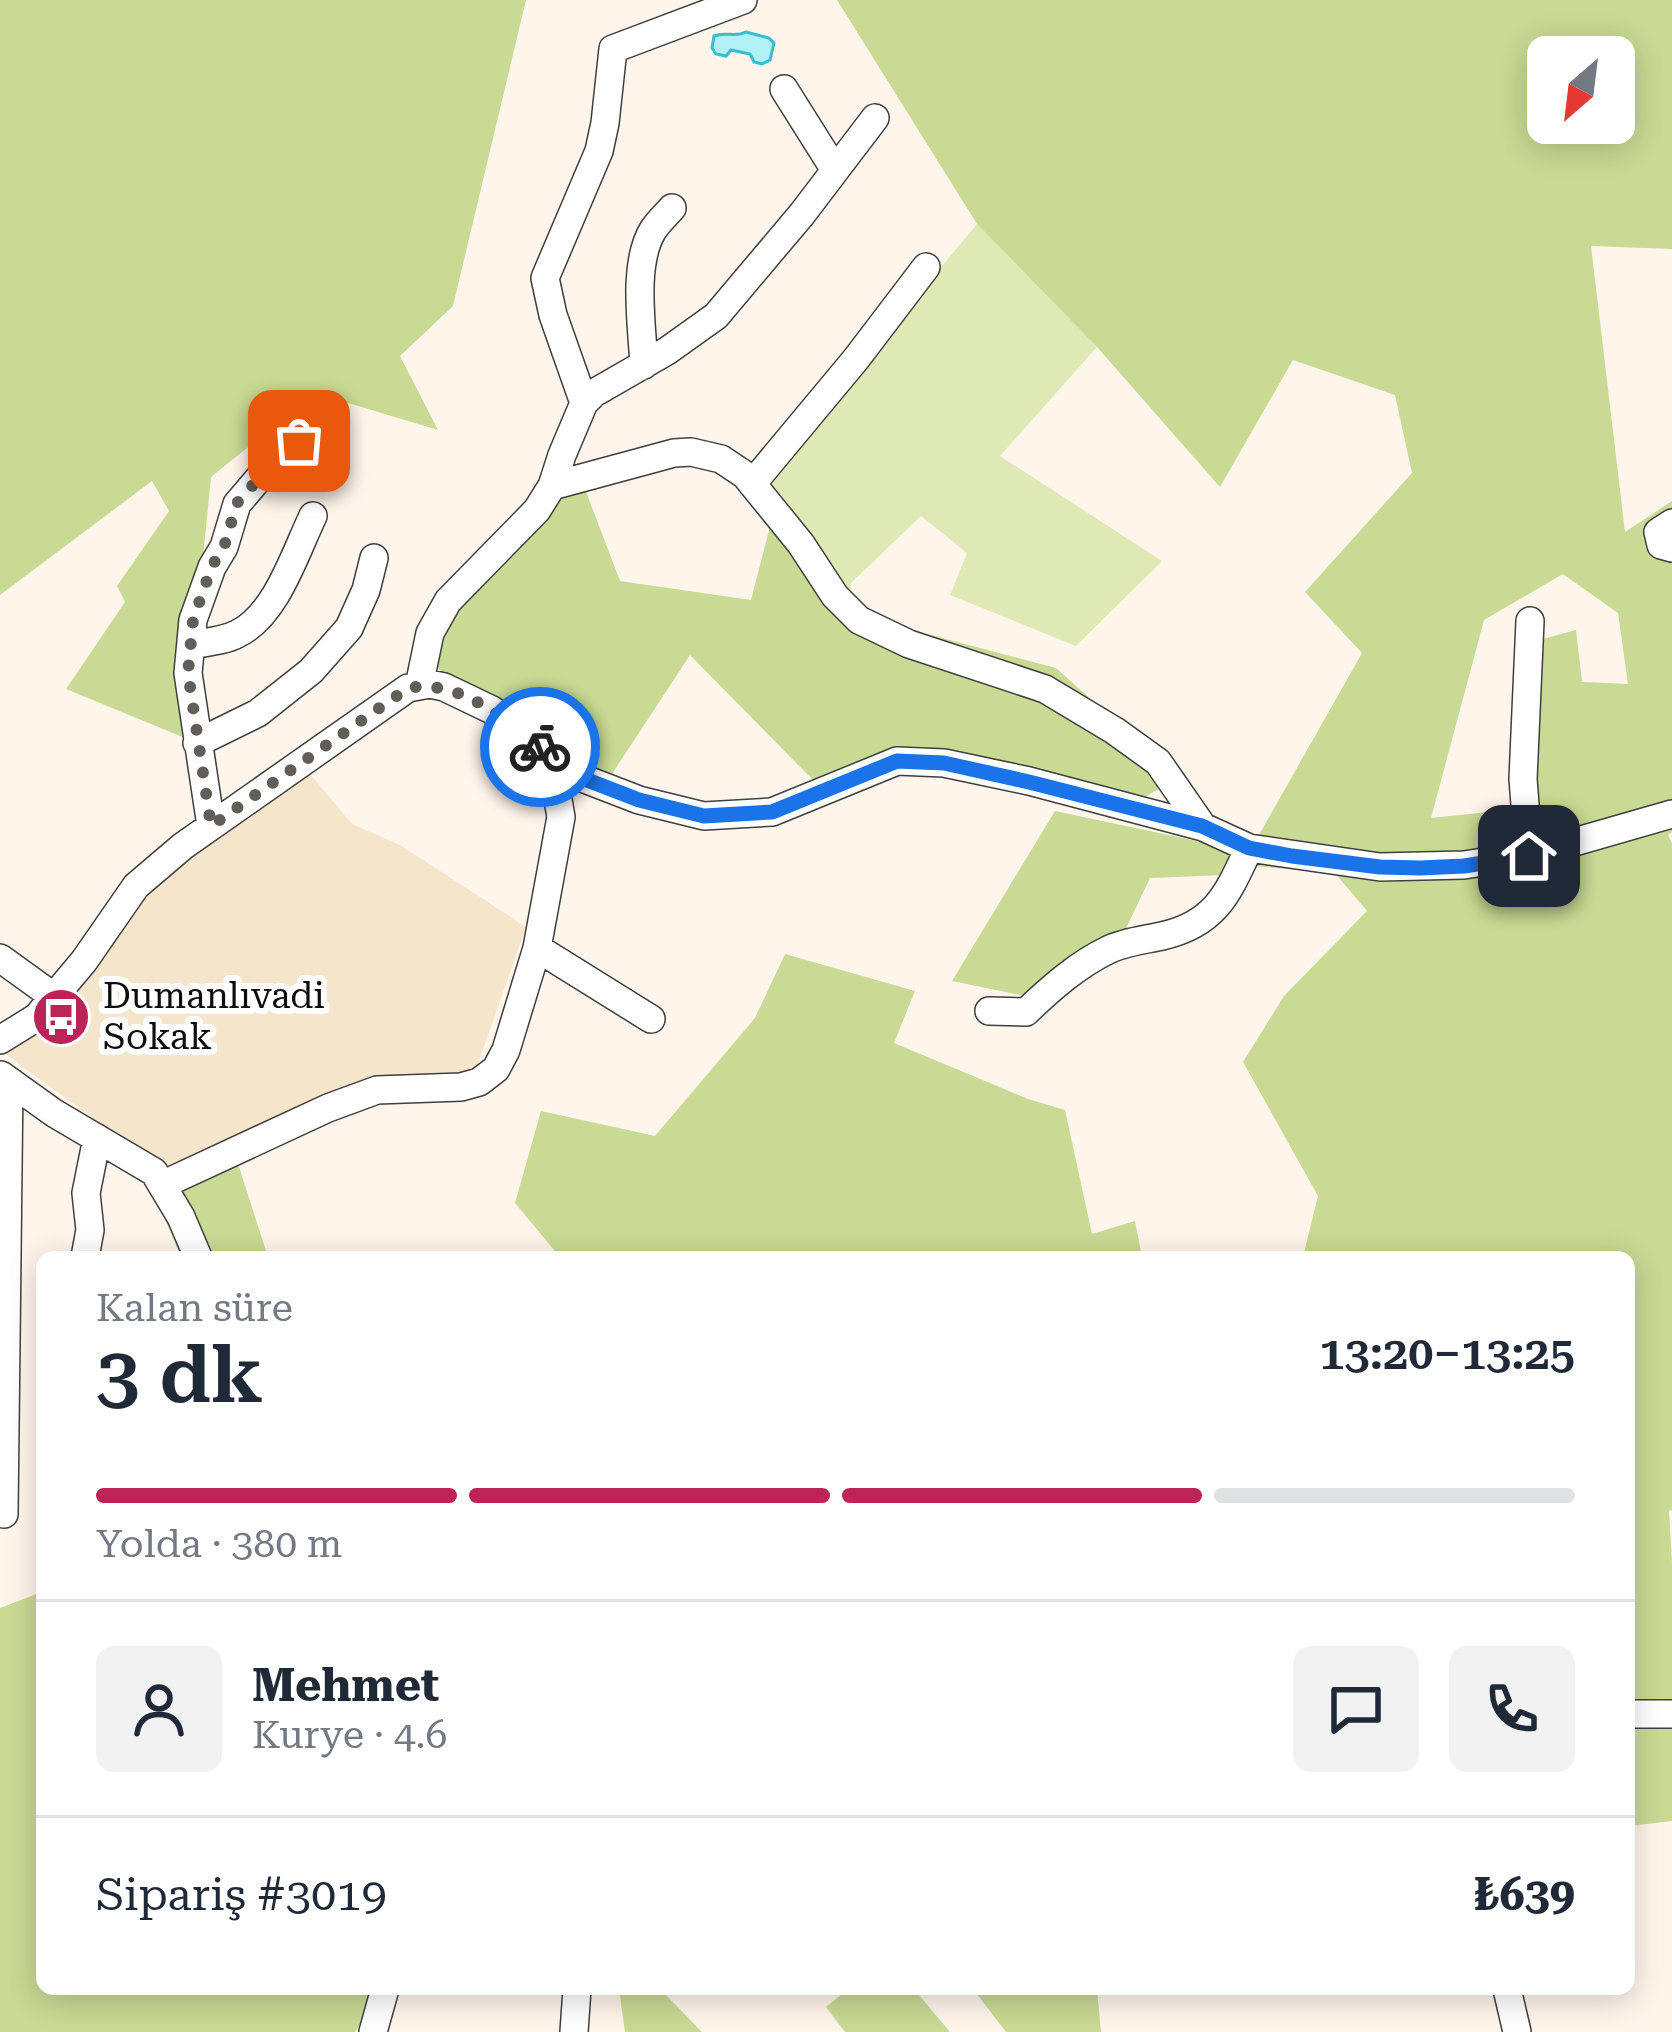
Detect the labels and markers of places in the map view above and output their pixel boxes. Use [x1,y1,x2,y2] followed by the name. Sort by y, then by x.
[248,390,350,492] pin
[1478,805,1580,907] pin
[103,975,325,1058] place label: Dumanlıvadi Sokak
[30,986,92,1048] bus stop icon: Dumanlıvadi Sokak

